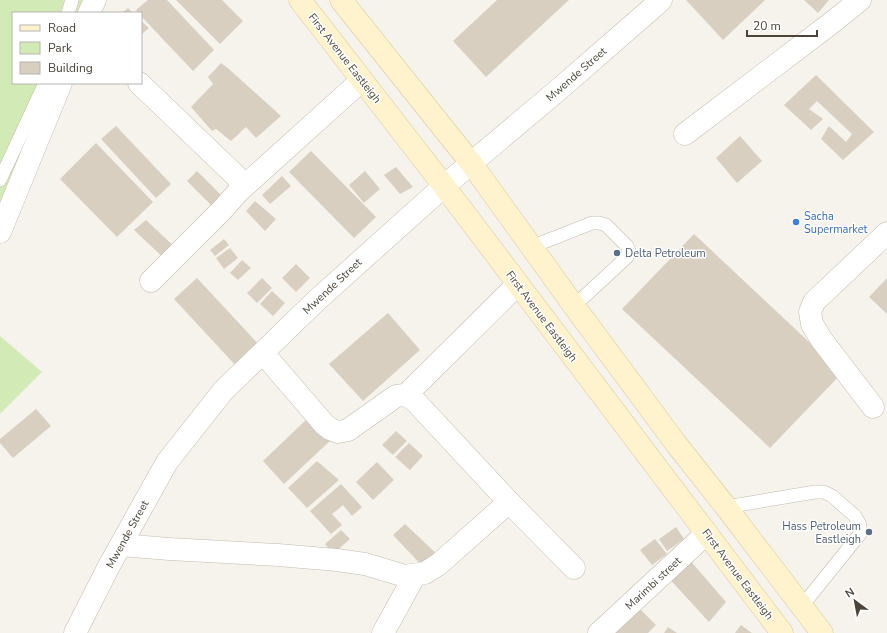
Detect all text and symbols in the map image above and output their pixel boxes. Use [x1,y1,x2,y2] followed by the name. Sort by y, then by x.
[305,10,384,106] street label: First Avenue Eastleigh
[12,12,142,84] legend
[747,12,817,38] scale bar
[753,18,781,34] text: 20 m
[48,20,76,36] text: Road
[48,40,73,56] text: Park
[543,44,610,105] street label: Mwende Street
[48,60,93,76] text: Building
[804,209,868,237] place label: Sacha Supermarket
[791,217,801,227] marker: Sacha Supermarket
[625,246,706,261] place label: Delta Petroleum
[612,248,622,258] marker: Delta Petroleum
[300,255,365,318] street label: Mwende Street
[502,268,581,365] street label: First Avenue Eastleigh
[103,497,152,571] street label: Mwende Street
[782,519,861,547] place label: Hass Petroleum Eastleigh
[698,526,777,623] street label: First Avenue Eastleigh
[864,527,874,537] marker: Hass Petroleum Eastleigh
[622,553,685,613] street label: Marimbi street
[835,581,875,621] north arrow
[842,584,857,601] text: N

